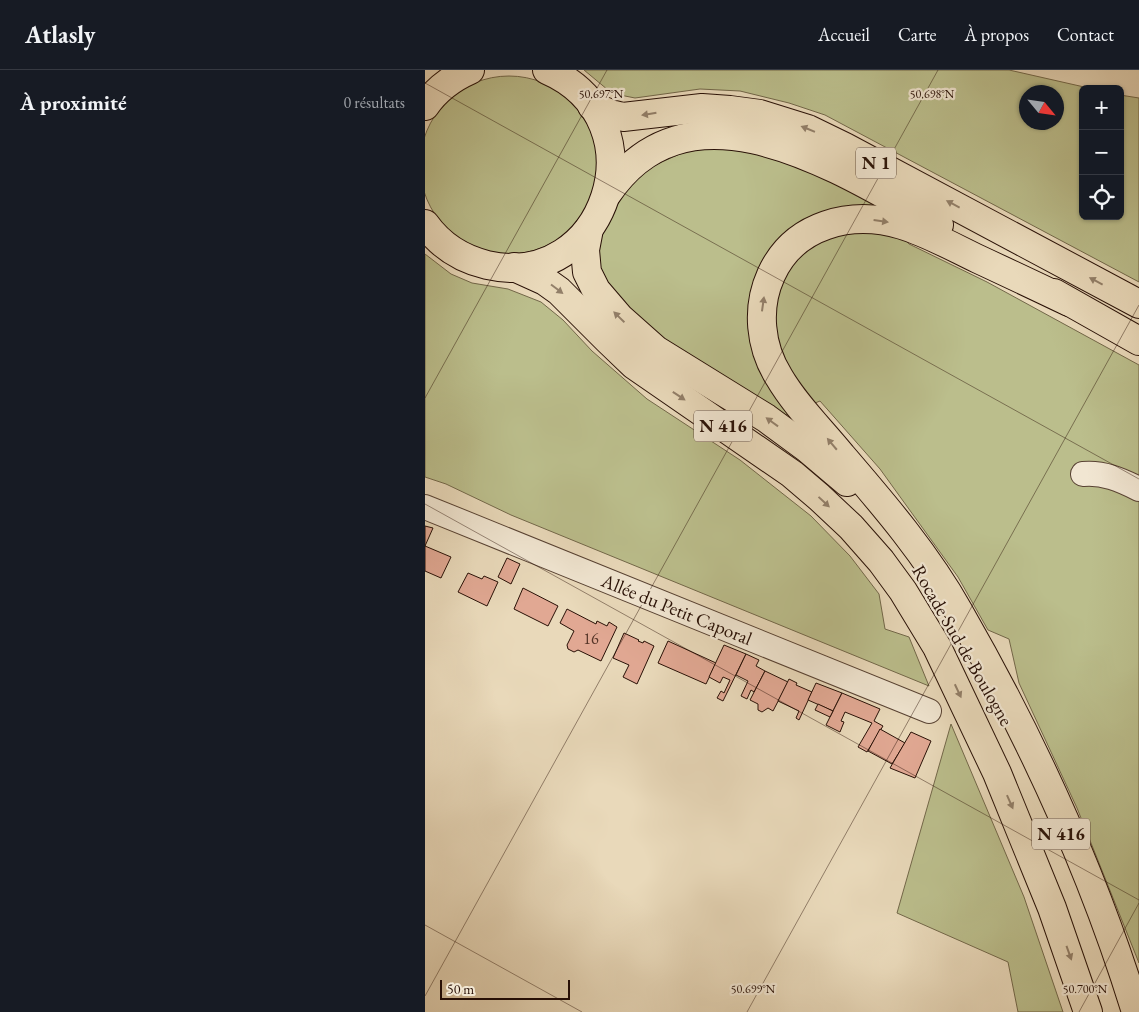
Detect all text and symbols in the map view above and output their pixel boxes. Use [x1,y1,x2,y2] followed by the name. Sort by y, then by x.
[25,19,95,50] text: Atlasly
[818,23,870,46] text: Accueil
[898,23,937,46] text: Carte
[965,23,1029,46] text: À propos
[1057,23,1114,46] text: Contact
[1019,85,1064,130] north arrow
[1079,85,1124,220] map controls
[1079,85,1124,130] button: +
[579,86,624,102] text: 50.697°N
[910,86,955,102] text: 50.698°N
[20,89,127,116] text: À proximité
[343,92,405,113] text: 0 résultats
[641,110,657,118] one-way arrow
[801,125,816,133] one-way arrow
[1079,130,1124,175] button: −
[856,148,896,179] road number: N 1
[1079,175,1124,220] button: locate
[945,200,960,208] one-way arrow
[873,217,889,225] one-way arrow
[1089,276,1103,285] one-way arrow
[550,284,563,295] one-way arrow
[759,296,767,312] one-way arrow
[613,311,625,323] one-way arrow
[672,391,685,401] one-way arrow
[694,411,752,442] road number: N 416
[765,417,778,427] one-way arrow
[827,438,838,451] one-way arrow
[818,496,830,508] one-way arrow
[906,560,1019,730] street label: Rocade Sud de Boulogne
[597,567,756,651] street label: Allée du Petit Caporal
[583,628,599,649] house number: 16
[955,684,963,698] one-way arrow
[1006,795,1014,809] one-way arrow
[1032,819,1090,850] road number: N 416
[1065,946,1073,961] one-way arrow
[440,977,570,1000] scale bar
[447,980,474,998] text: 50 m
[731,981,776,997] text: 50.699°N
[1063,981,1108,997] text: 50.700°N

